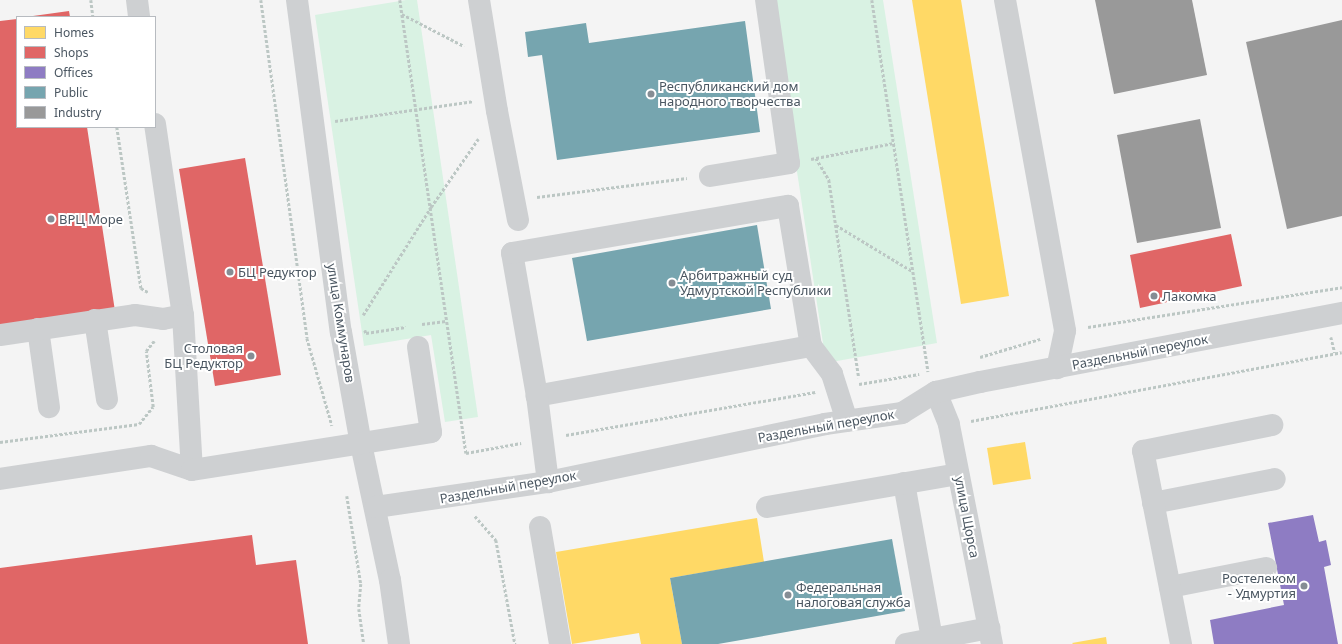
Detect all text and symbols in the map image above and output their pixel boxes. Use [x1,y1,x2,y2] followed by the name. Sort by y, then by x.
[16,16,156,128] legend
[54,24,94,41] text: Homes
[54,44,88,61] text: Shops
[54,64,93,81] text: Offices
[659,79,801,110] place label: Республиканский дом народного творчества
[54,84,88,101] text: Public
[646,89,656,99] marker: Республиканский дом народного творчества
[54,104,101,121] text: Industry
[59,211,123,227] place label: ВРЦ Море
[46,214,56,224] marker: ВРЦ Море
[324,262,358,384] street label: улица Коммунаров
[238,264,317,280] place label: БЦ Редуктор
[225,267,235,277] marker: БЦ Редуктор
[680,268,831,299] place label: Арбитражный суд Удмуртской Республики
[667,278,677,288] marker: Арбитражный суд Удмуртской Республики
[1162,288,1217,304] place label: Лакомка
[1149,291,1159,301] marker: Лакомка
[1071,331,1209,373] street label: Раздельный переулок
[164,341,243,372] place label: Столовая БЦ Редуктор
[246,351,256,361] marker: Столовая БЦ Редуктор
[757,406,895,446] street label: Раздельный переулок
[439,467,577,507] street label: Раздельный переулок
[951,475,983,559] street label: улица Щорса
[1222,571,1296,602] place label: Ростелеком - Удмуртия
[796,580,911,611] place label: Федеральная налоговая служба
[1299,581,1309,591] marker: Ростелеком - Удмуртия
[783,590,793,600] marker: Федеральная налоговая служба

